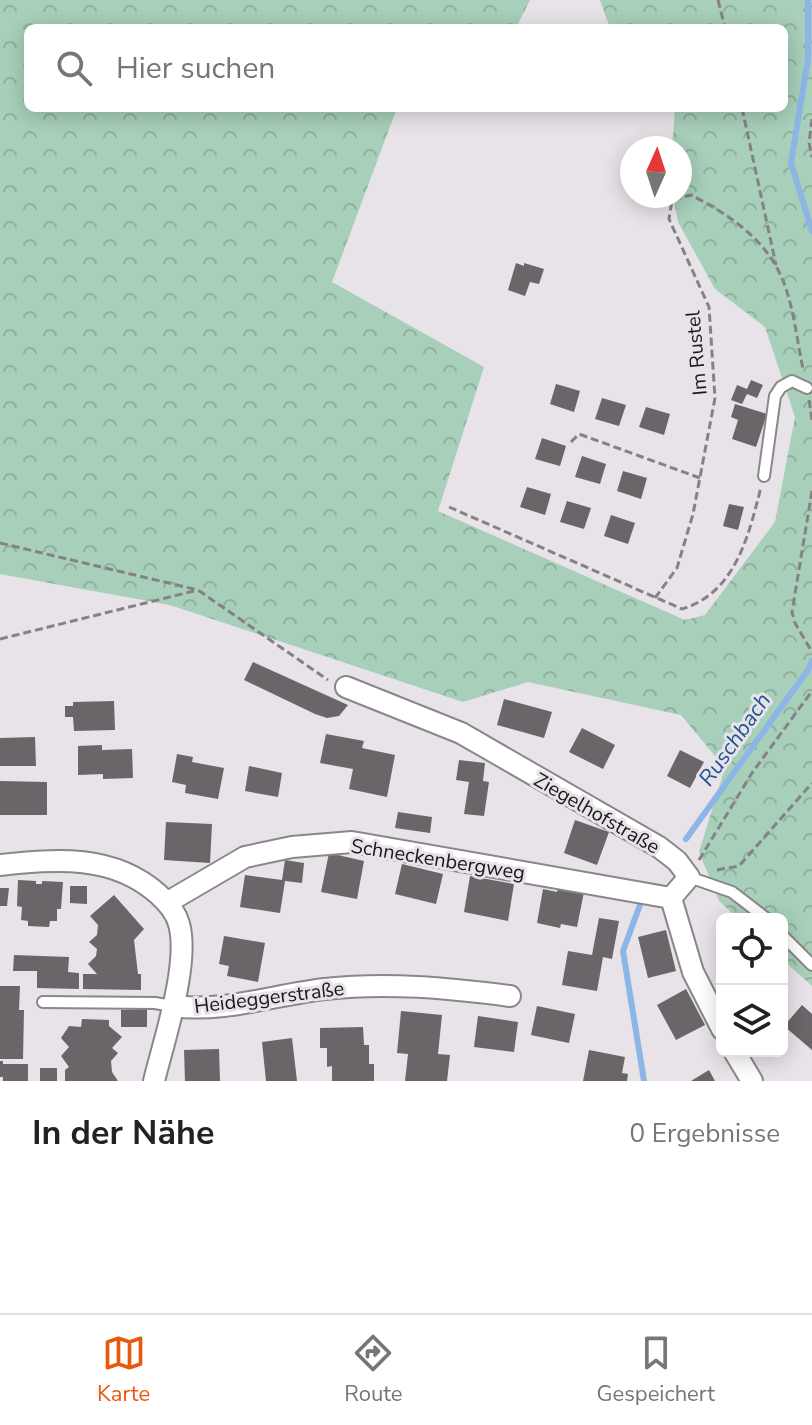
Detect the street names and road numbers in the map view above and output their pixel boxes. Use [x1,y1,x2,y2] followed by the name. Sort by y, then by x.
[679,309,714,396] street label: Im Rustel
[529,766,665,860] street label: Ziegelhofstraße
[349,832,527,887] street label: Schneckenbergweg
[192,975,346,1020] street label: Heideggerstraße

